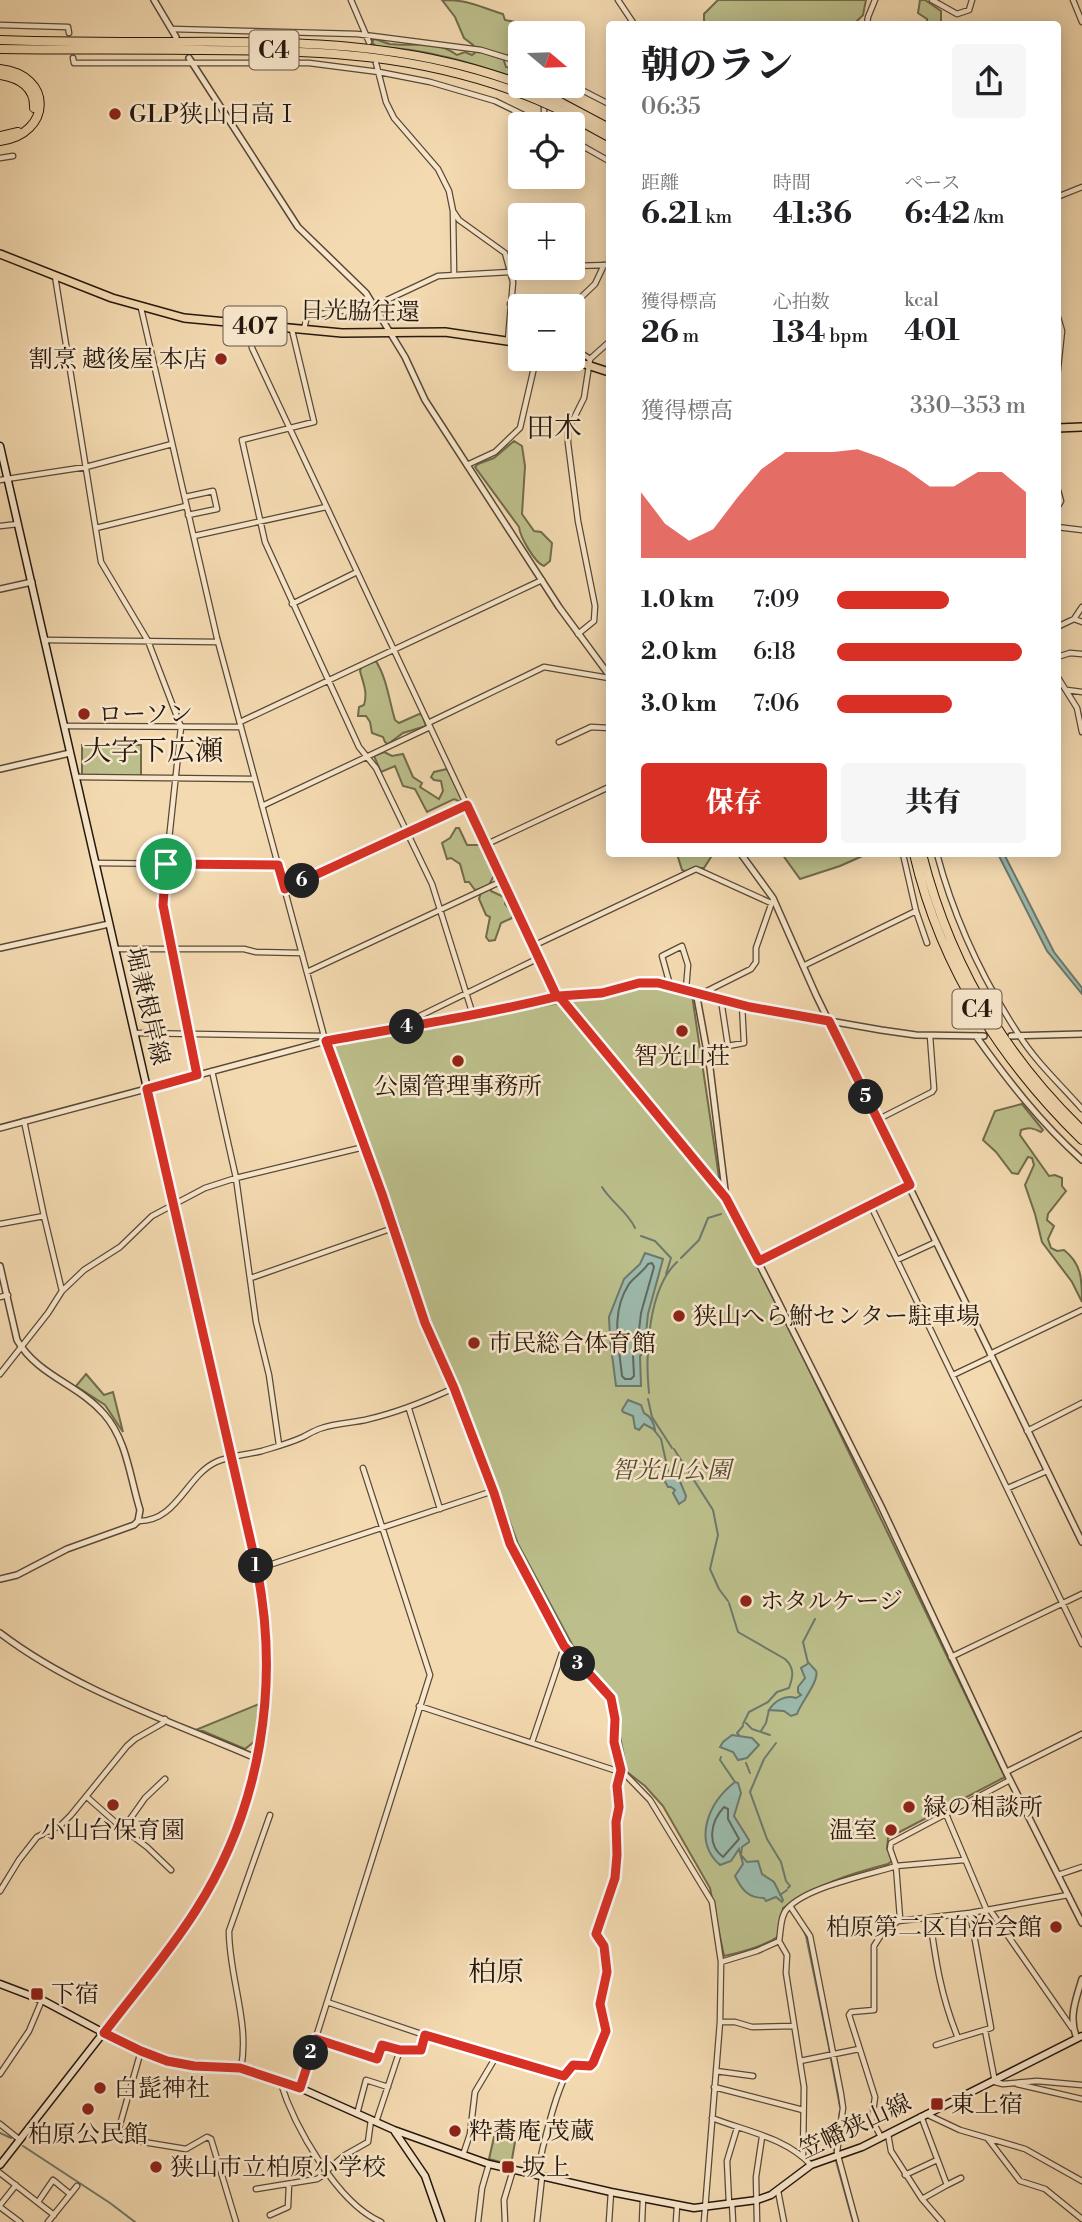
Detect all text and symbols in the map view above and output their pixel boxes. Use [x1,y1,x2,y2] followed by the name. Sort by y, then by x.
[508,21,584,98] north arrow
[508,21,585,371] map controls
[250,31,298,70] road number: C4
[641,43,793,90] text: 朝のラン
[952,44,1026,118] button: share
[641,93,701,121] text: 06:35
[129,100,299,130] place label: GLP狭山日高Ⅰ
[107,106,123,122] marker: GLP狭山日高Ⅰ
[508,112,585,189] button: locate
[641,171,679,195] text: 距離
[773,171,811,195] text: 時間
[904,171,960,195] text: ペース
[641,195,702,233] text: 6.21
[773,195,852,233] text: 41:36
[904,195,970,233] text: 6:42
[508,203,585,280] button: +
[702,205,732,229] text: km
[970,205,1004,229] text: /km
[904,288,939,312] text: kcal
[641,290,717,314] text: 獲得標高
[773,290,830,314] text: 心拍数
[508,294,585,371] button: −
[300,296,420,328] street label: 日光脇往還
[224,306,286,346] road number: 407
[904,312,960,350] text: 401
[641,314,679,352] text: 26
[773,314,826,352] text: 134
[679,324,699,348] text: m
[826,324,868,348] text: bpm
[29,345,207,375] place label: 割烹 越後屋 本店
[213,351,229,367] marker: 割烹 越後屋 本店
[910,392,1026,420] text: 330–353 m
[641,397,733,425] text: 獲得標高
[526,411,582,446] district label: 田木
[641,586,714,614] text: 1.0 km
[753,586,799,614] text: 7:09
[641,638,717,666] text: 2.0 km
[753,638,796,666] text: 6:18
[641,690,717,718] text: 3.0 km
[753,690,799,718] text: 7:06
[98,700,193,730] place label: ローソン
[76,706,92,722] marker: ローソン
[83,734,223,769] district label: 大字下広瀬
[641,763,827,843] button: 保存
[841,763,1026,843] button: 共有
[136,834,196,894] pin
[147,845,185,883] icon: arrive
[284,864,320,898] pin: 6
[296,868,307,892] text: 6
[119,944,175,1068] street label: 堀兼根岸線
[953,990,1002,1028] road number: C4
[390,1010,424,1044] pin: 4
[400,1014,413,1038] text: 4
[674,1023,690,1039] marker: 智光山荘
[634,1042,730,1072] place label: 智光山荘
[450,1053,466,1069] marker: 公園管理事務所
[374,1072,542,1102] place label: 公園管理事務所
[848,1080,884,1114] pin: 5
[860,1084,871,1108] text: 5
[693,1302,980,1332] place label: 狭山へら鮒センター駐車場
[671,1308,687,1324] marker: 狭山へら鮒センター駐車場
[488,1329,656,1359] place label: 市民総合体育館
[466,1335,482,1351] marker: 市民総合体育館
[611,1456,735,1486] park label: 智光山公園
[238,1548,274,1584] pin: 1
[251,1553,260,1577] text: 1
[760,1587,903,1617] place label: ホタルケージ
[738,1593,754,1609] marker: ホタルケージ
[560,1646,596,1682] pin: 3
[572,1651,583,1675] text: 3
[923,1793,1043,1823] place label: 緑の相談所
[105,1797,121,1813] marker: 小山台保育園
[901,1799,917,1815] marker: 緑の相談所
[41,1816,185,1846] place label: 小山台保育園
[829,1816,877,1846] place label: 温室
[883,1822,899,1838] marker: 温室
[826,1913,1042,1943] place label: 柏原第二区自治会館
[1048,1919,1064,1935] marker: 柏原第二区自治会館
[468,1955,524,1990] district label: 柏原
[51,1980,99,2010] place label: 下宿
[29,1986,45,2002] marker: 下宿
[294,2036,328,2070] pin: 2
[305,2040,316,2064] text: 2
[114,2074,210,2104] place label: 白髭神社
[92,2080,108,2096] marker: 白髭神社
[795,2088,916,2166] street label: 笠幡狭山線
[951,2090,1023,2120] place label: 東上宿
[929,2096,945,2112] marker: 東上宿
[80,2101,96,2117] marker: 柏原公民館
[469,2117,594,2147] place label: 粋蕎庵 茂蔵
[28,2120,148,2150] place label: 柏原公民館
[447,2123,463,2139] marker: 粋蕎庵 茂蔵
[170,2153,386,2183] place label: 狭山市立柏原小学校
[522,2153,570,2183] place label: 坂上
[148,2159,164,2175] marker: 狭山市立柏原小学校
[500,2159,516,2175] marker: 坂上

